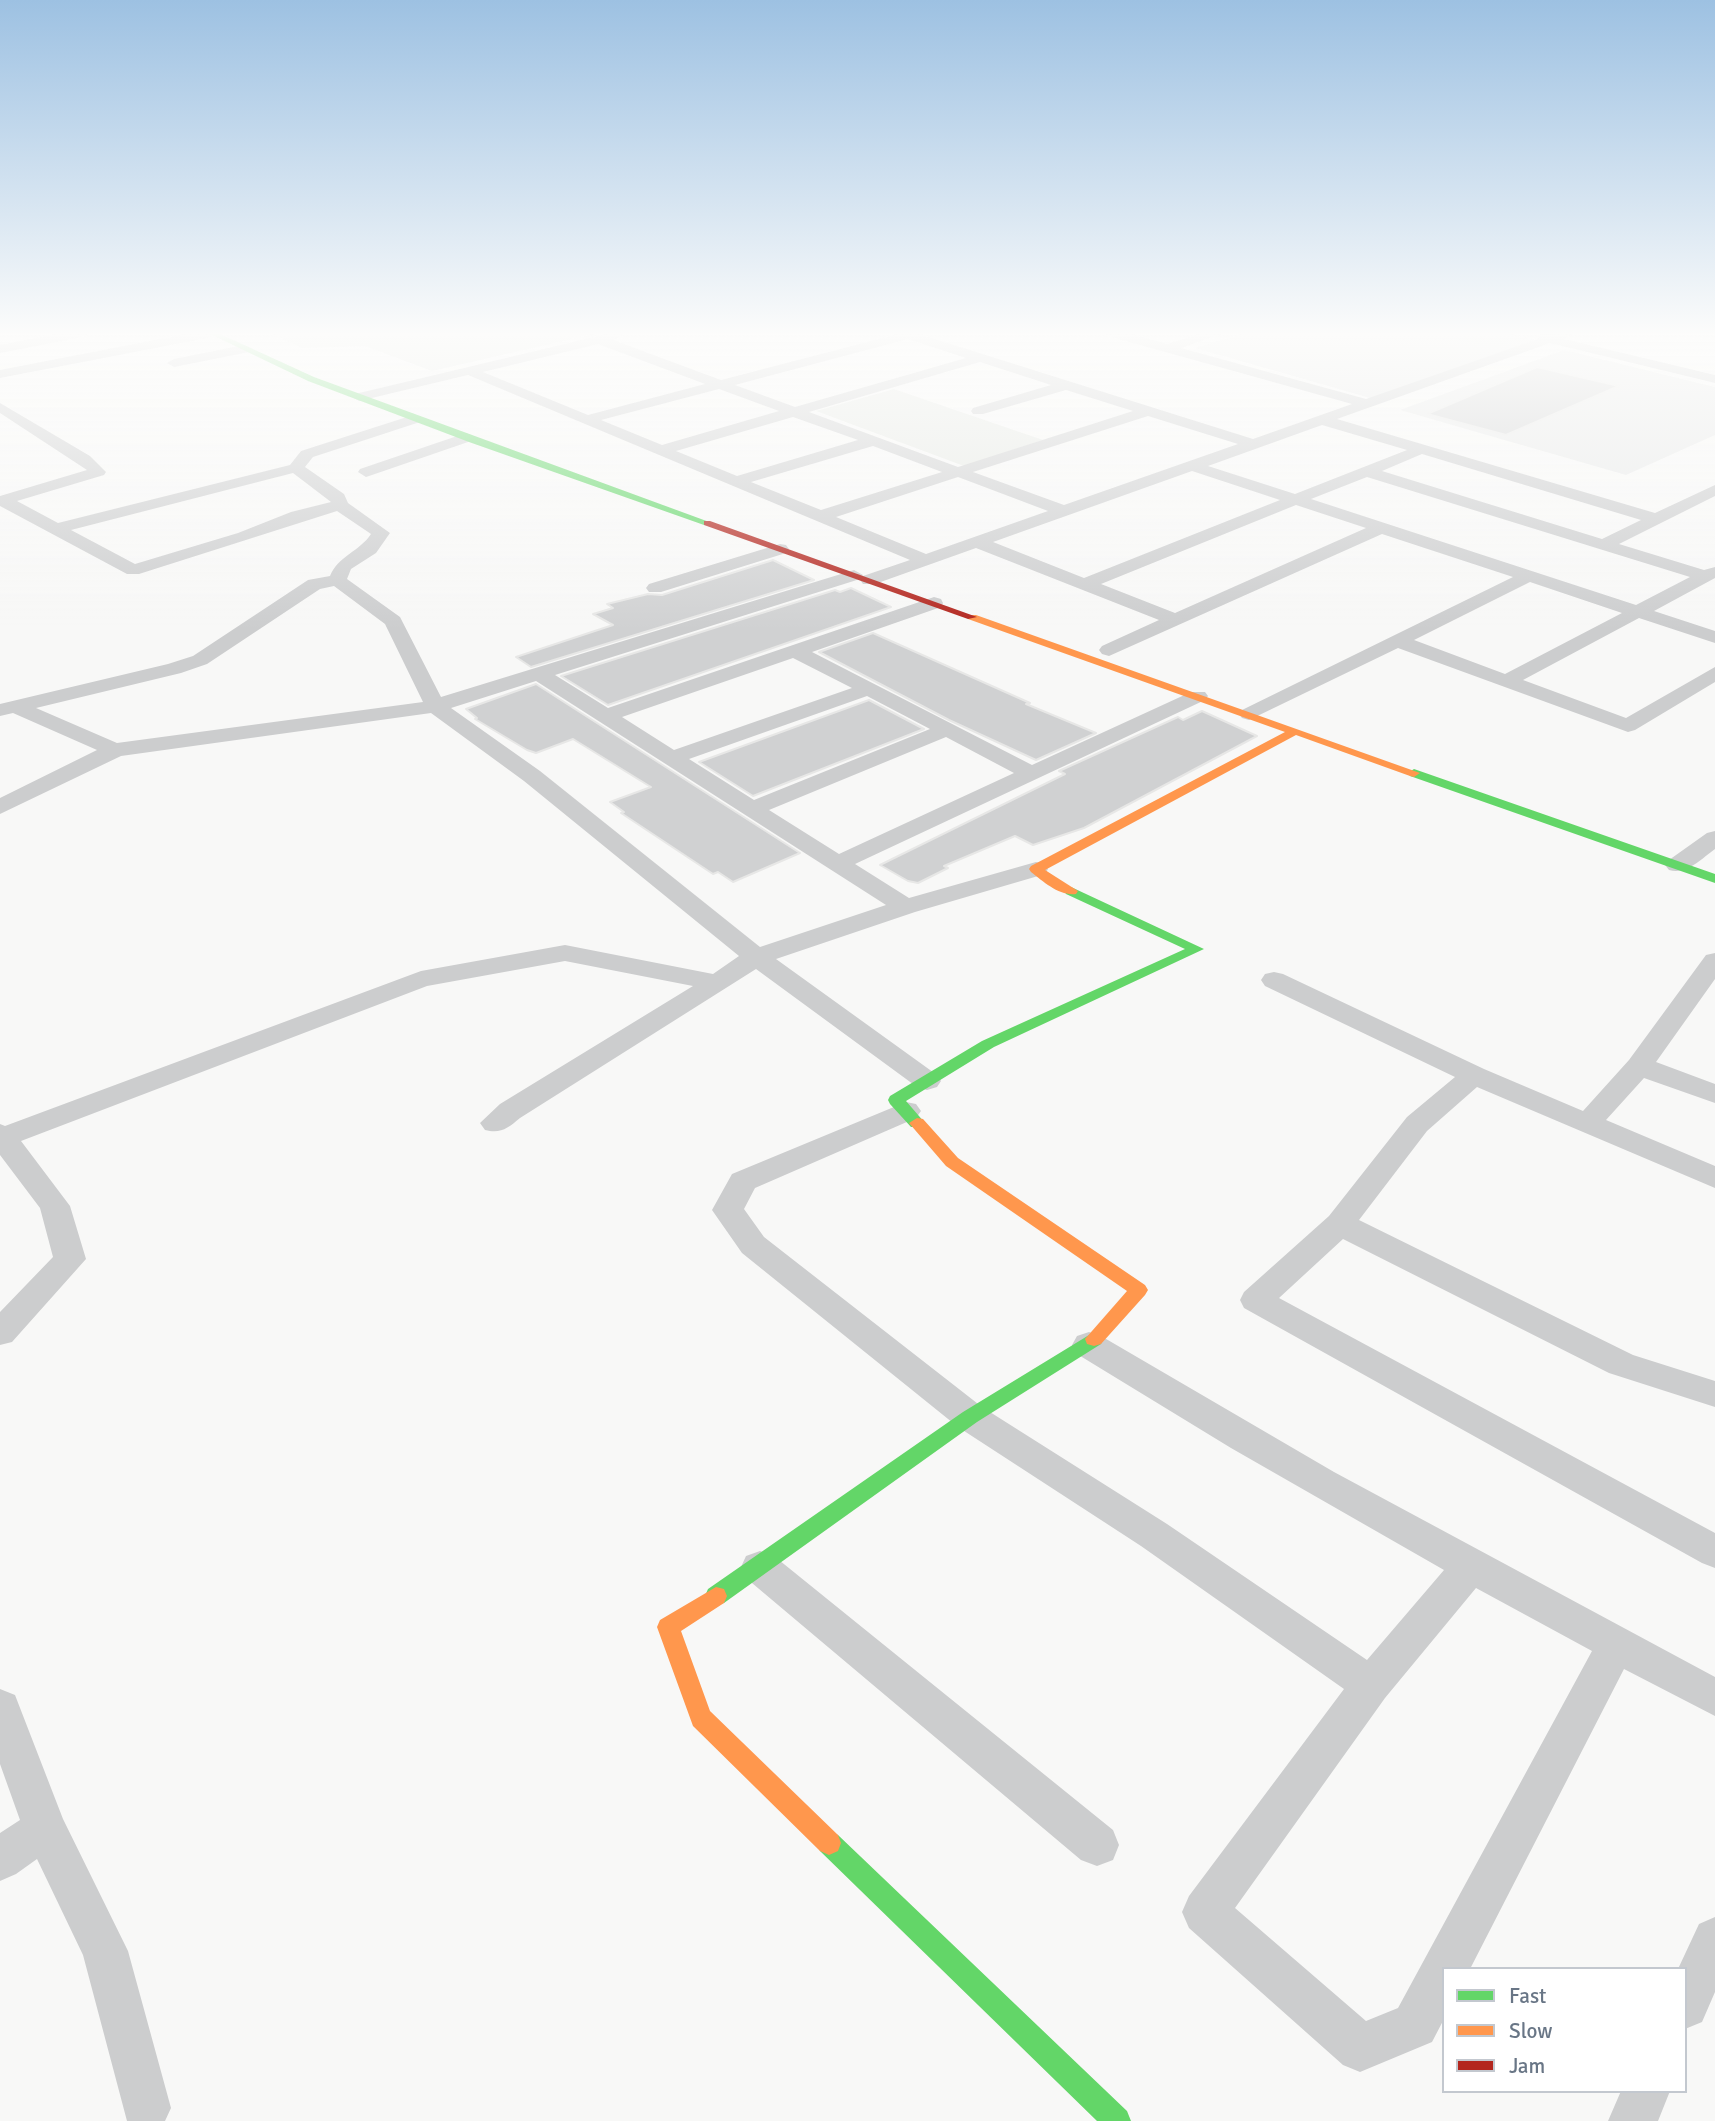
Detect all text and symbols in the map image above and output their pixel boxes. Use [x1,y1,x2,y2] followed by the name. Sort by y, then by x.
[1442,1967,1687,2093] legend
[1509,1983,1546,2009] text: Fast
[1509,2018,1553,2044] text: Slow
[1509,2053,1545,2079] text: Jam

